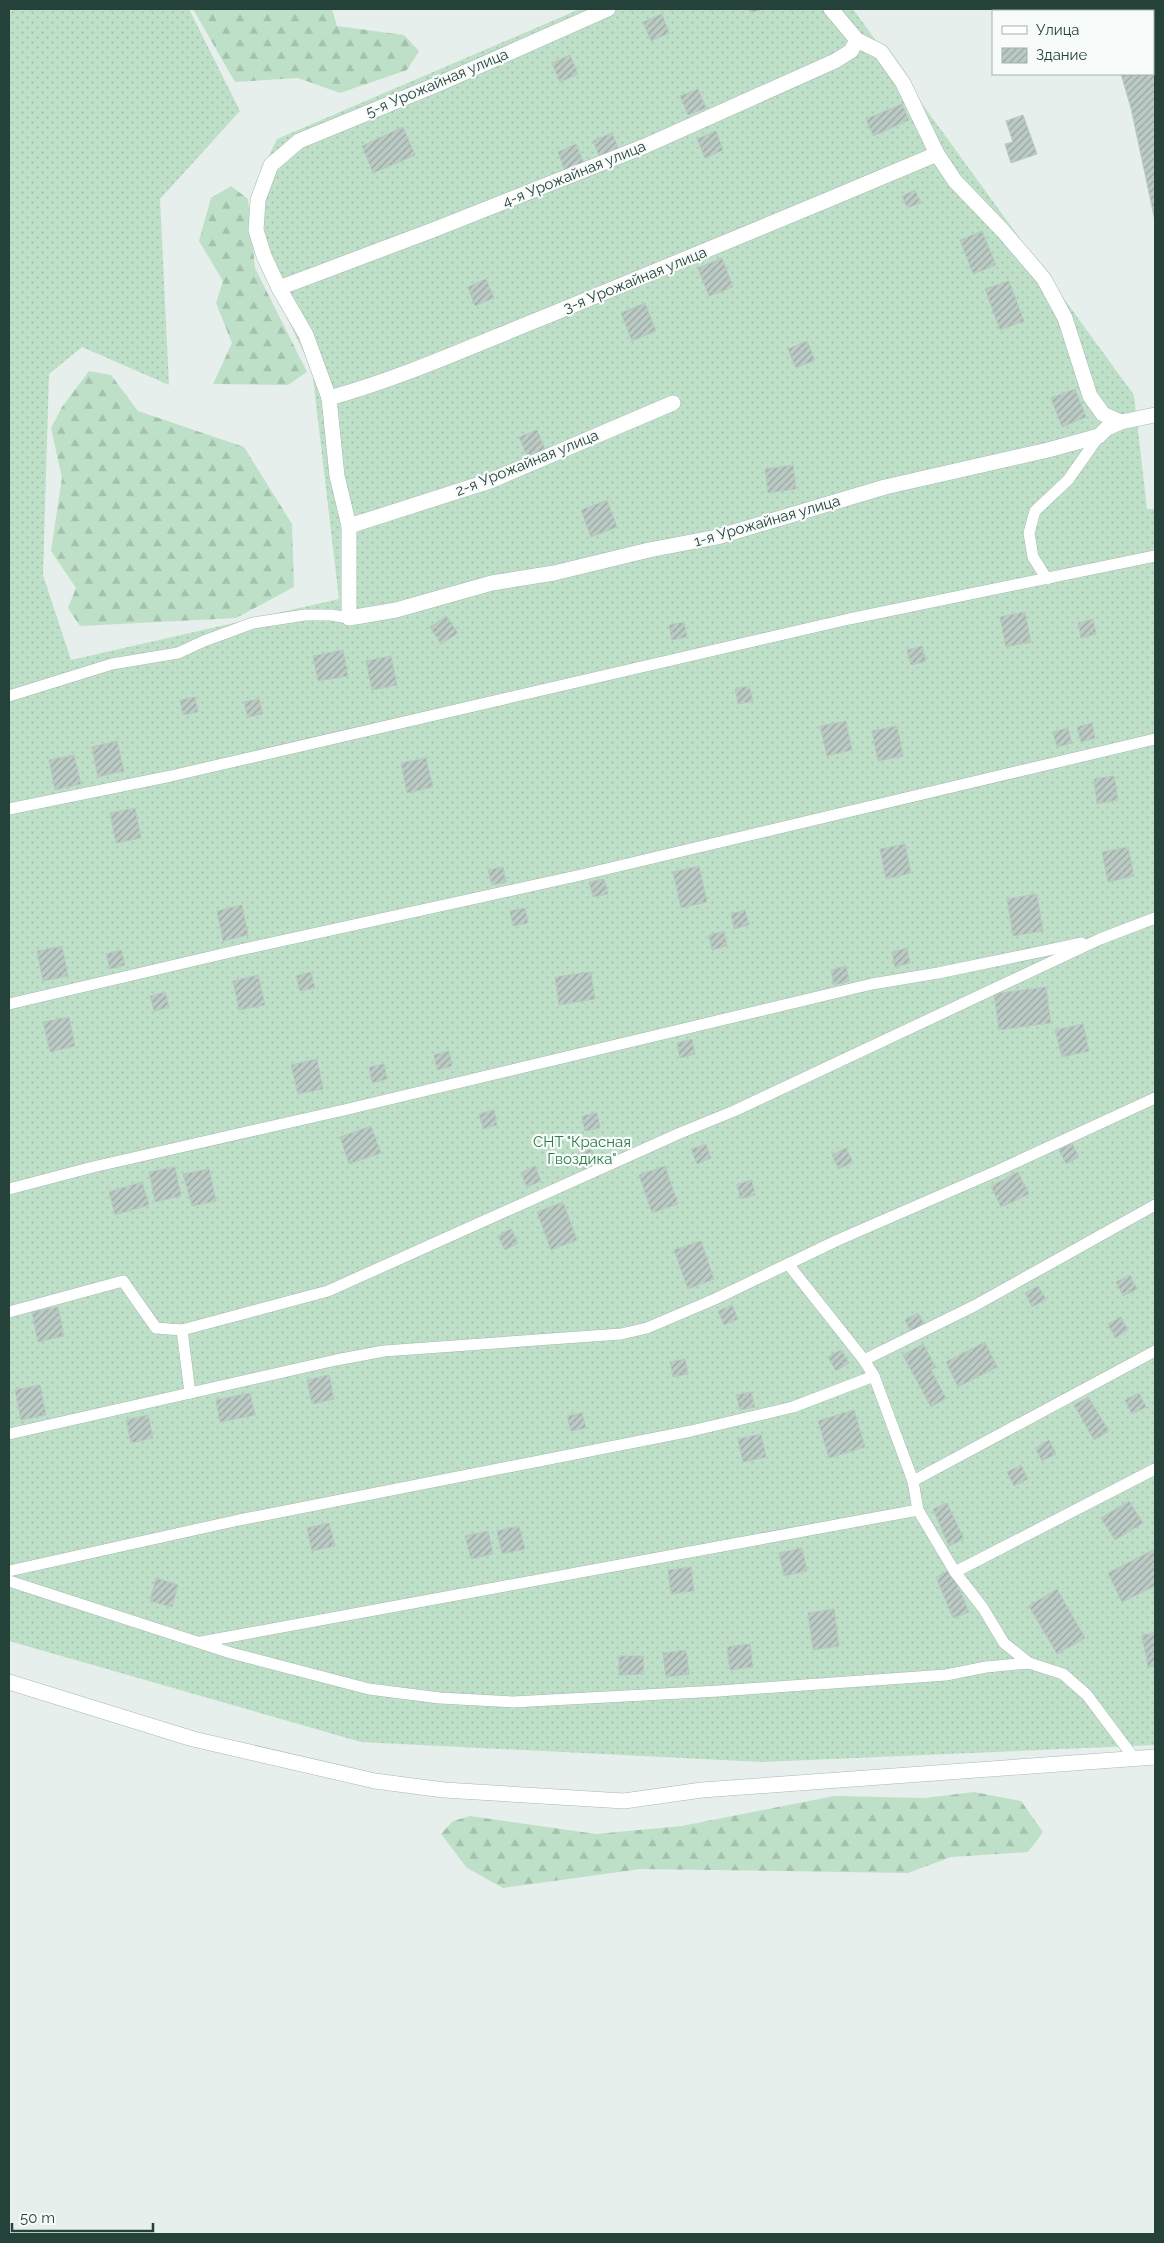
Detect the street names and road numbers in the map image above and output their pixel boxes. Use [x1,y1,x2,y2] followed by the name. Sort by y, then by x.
[363,45,511,121] street label: 5-я Урожайная улица
[500,137,648,211] street label: 4-я Урожайная улица
[561,243,709,317] street label: 3-я Урожайная улица
[453,426,601,500] street label: 2-я Урожайная улица
[692,492,842,550] street label: 1-я Урожайная улица

